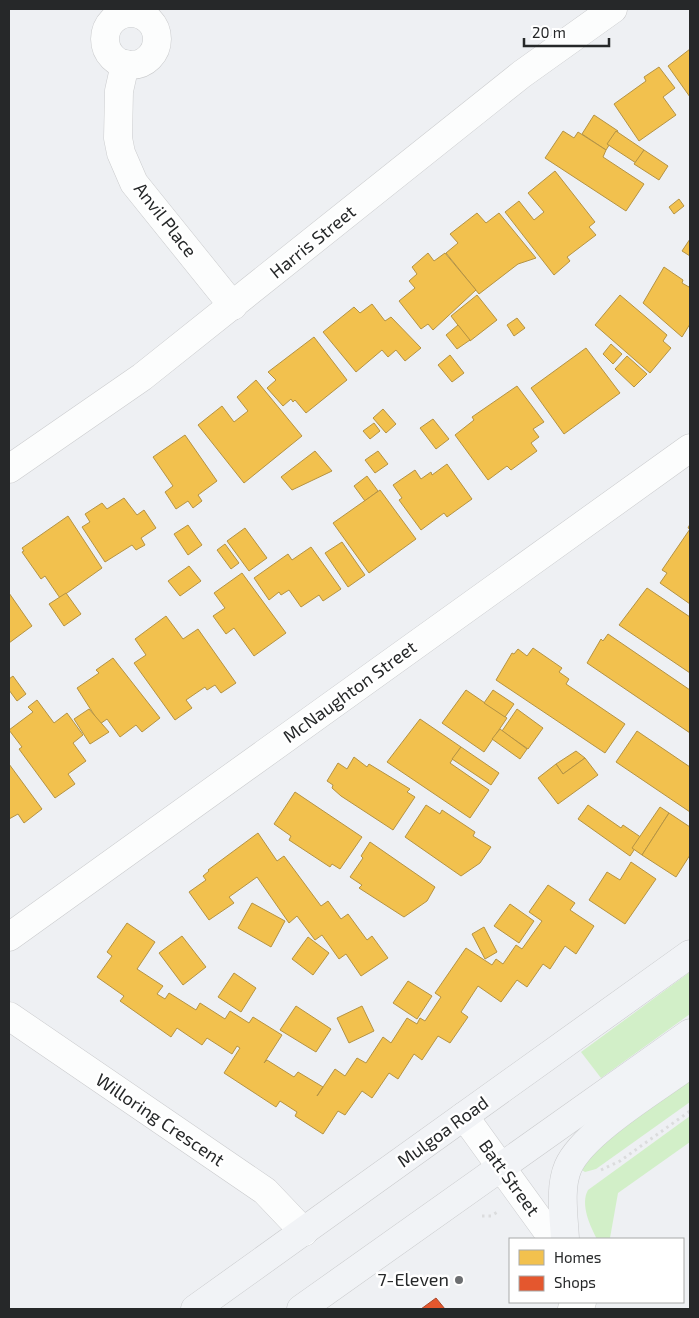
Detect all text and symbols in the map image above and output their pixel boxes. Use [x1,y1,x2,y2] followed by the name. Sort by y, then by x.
[524,15,609,47] scale bar
[532,23,566,41] text: 20 m
[130,178,202,261] street label: Anvil Place
[265,200,360,282] street label: Harris Street
[278,635,421,747] street label: McNaughton Street
[92,1068,229,1170] street label: Willoring Crescent
[393,1091,492,1172] street label: Mulgoa Road
[475,1135,545,1220] street label: Batt Street
[509,1238,684,1303] legend
[554,1248,601,1266] text: Homes
[377,1268,449,1290] place label: 7-Eleven
[554,1273,596,1291] text: Shops
[453,1274,465,1286] marker: 7-Eleven

